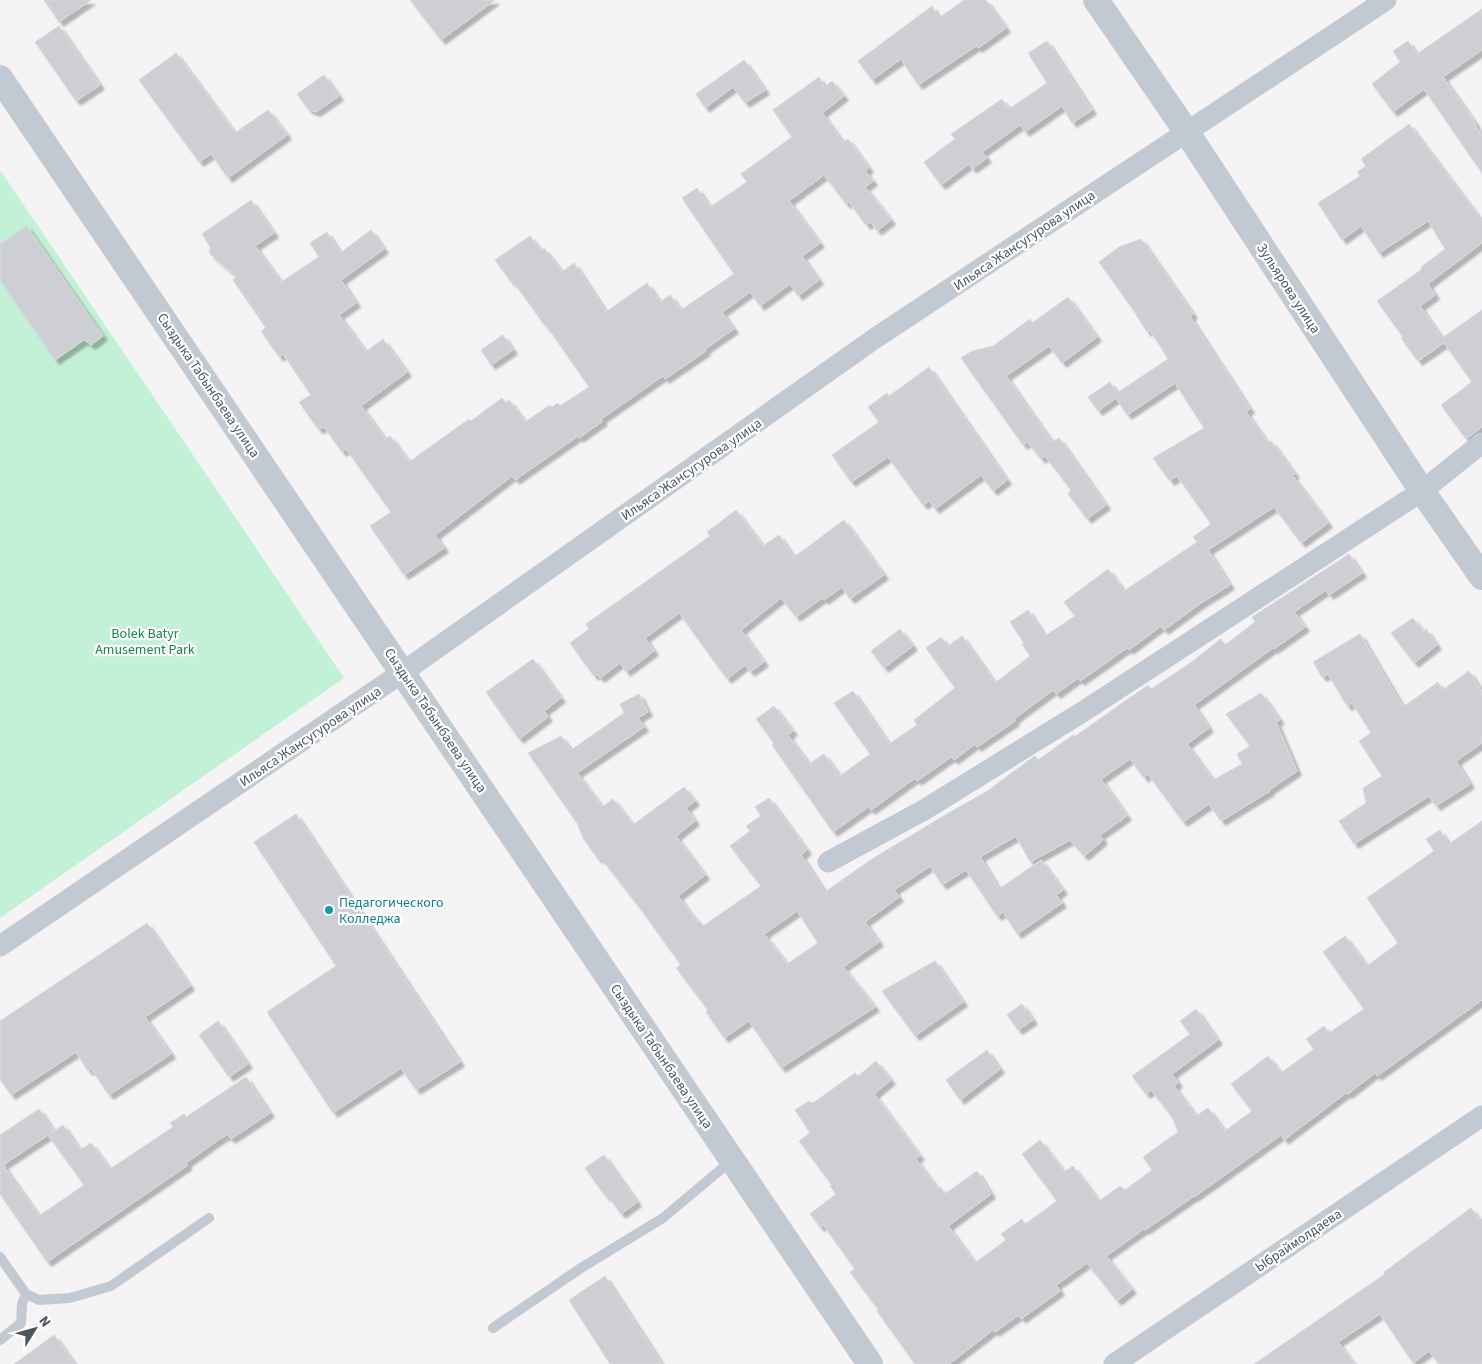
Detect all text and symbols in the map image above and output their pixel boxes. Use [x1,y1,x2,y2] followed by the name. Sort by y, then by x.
[950,186,1100,296] street label: Ильяса Жансугурова улица
[1251,239,1325,338] street label: Зульярова улица
[152,309,264,462] street label: Сыздыка Табынбаева улица
[617,414,766,526] street label: Ильяса Жансугурова улица
[95,624,195,660] park label: Bolek Batyr Amusement Park
[379,644,491,797] street label: Сыздыка Табынбаева улица
[236,682,386,792] street label: Ильяса Жансугурова улица
[339,893,443,929] place label: Педагогического Колледжа
[323,904,335,916] marker: Педагогического Колледжа
[605,980,717,1133] street label: Сыздыка Табынбаева улица
[1251,1204,1346,1277] street label: Ыбраймолдаева
[10,1304,60,1354] north arrow
[34,1312,55,1332] text: N

